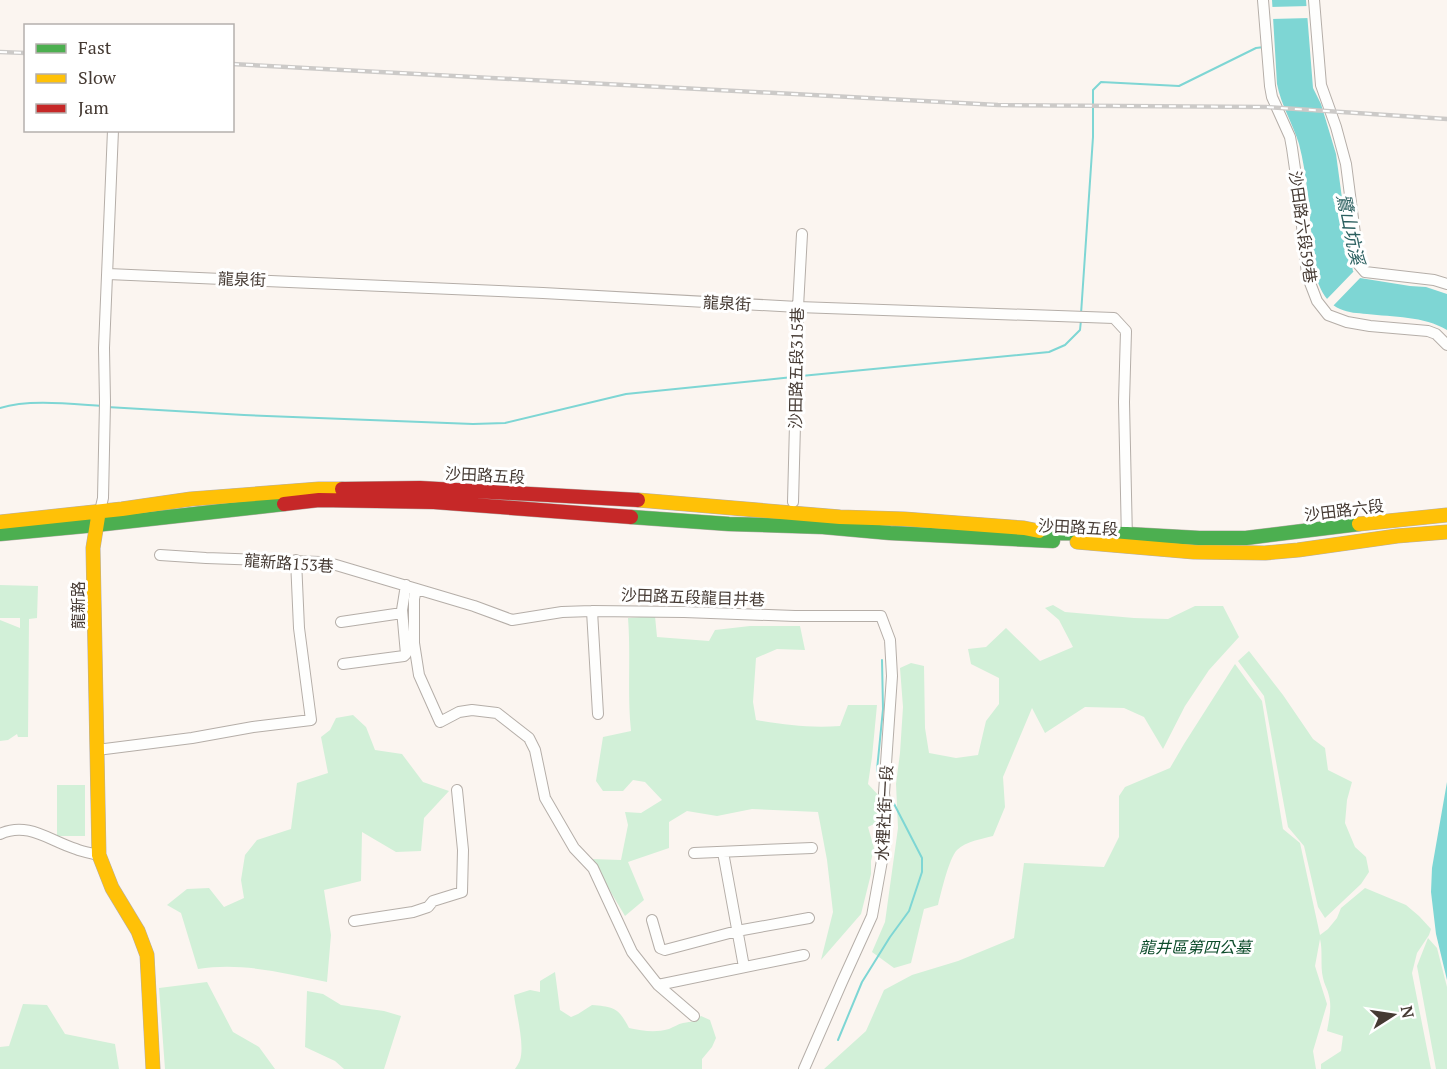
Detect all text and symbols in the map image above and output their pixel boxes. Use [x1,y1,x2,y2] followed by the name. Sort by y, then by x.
[24,24,234,132] legend
[78,35,112,59] text: Fast
[78,65,117,89] text: Slow
[78,95,109,119] text: Jam
[1284,169,1322,285] street label: 沙田路六段59巷
[1332,191,1371,270] water label: 鷺山坑溪
[218,267,266,291] street label: 龍泉街
[702,291,752,315] street label: 龍泉街
[784,307,808,429] street label: 沙田路五段315巷
[444,462,526,488] street label: 沙田路五段
[1303,494,1385,526] street label: 沙田路六段
[1037,514,1119,540] street label: 沙田路五段
[244,549,334,577] street label: 龍新路153巷
[67,581,89,629] street label: 龍新路
[621,583,765,611] street label: 沙田路五段龍目井巷
[871,764,897,862] street label: 水裡社街一段
[1139,936,1254,958] park label: 龍井區第四公墓
[1363,985,1423,1045] north arrow
[1396,1004,1420,1020] text: N

